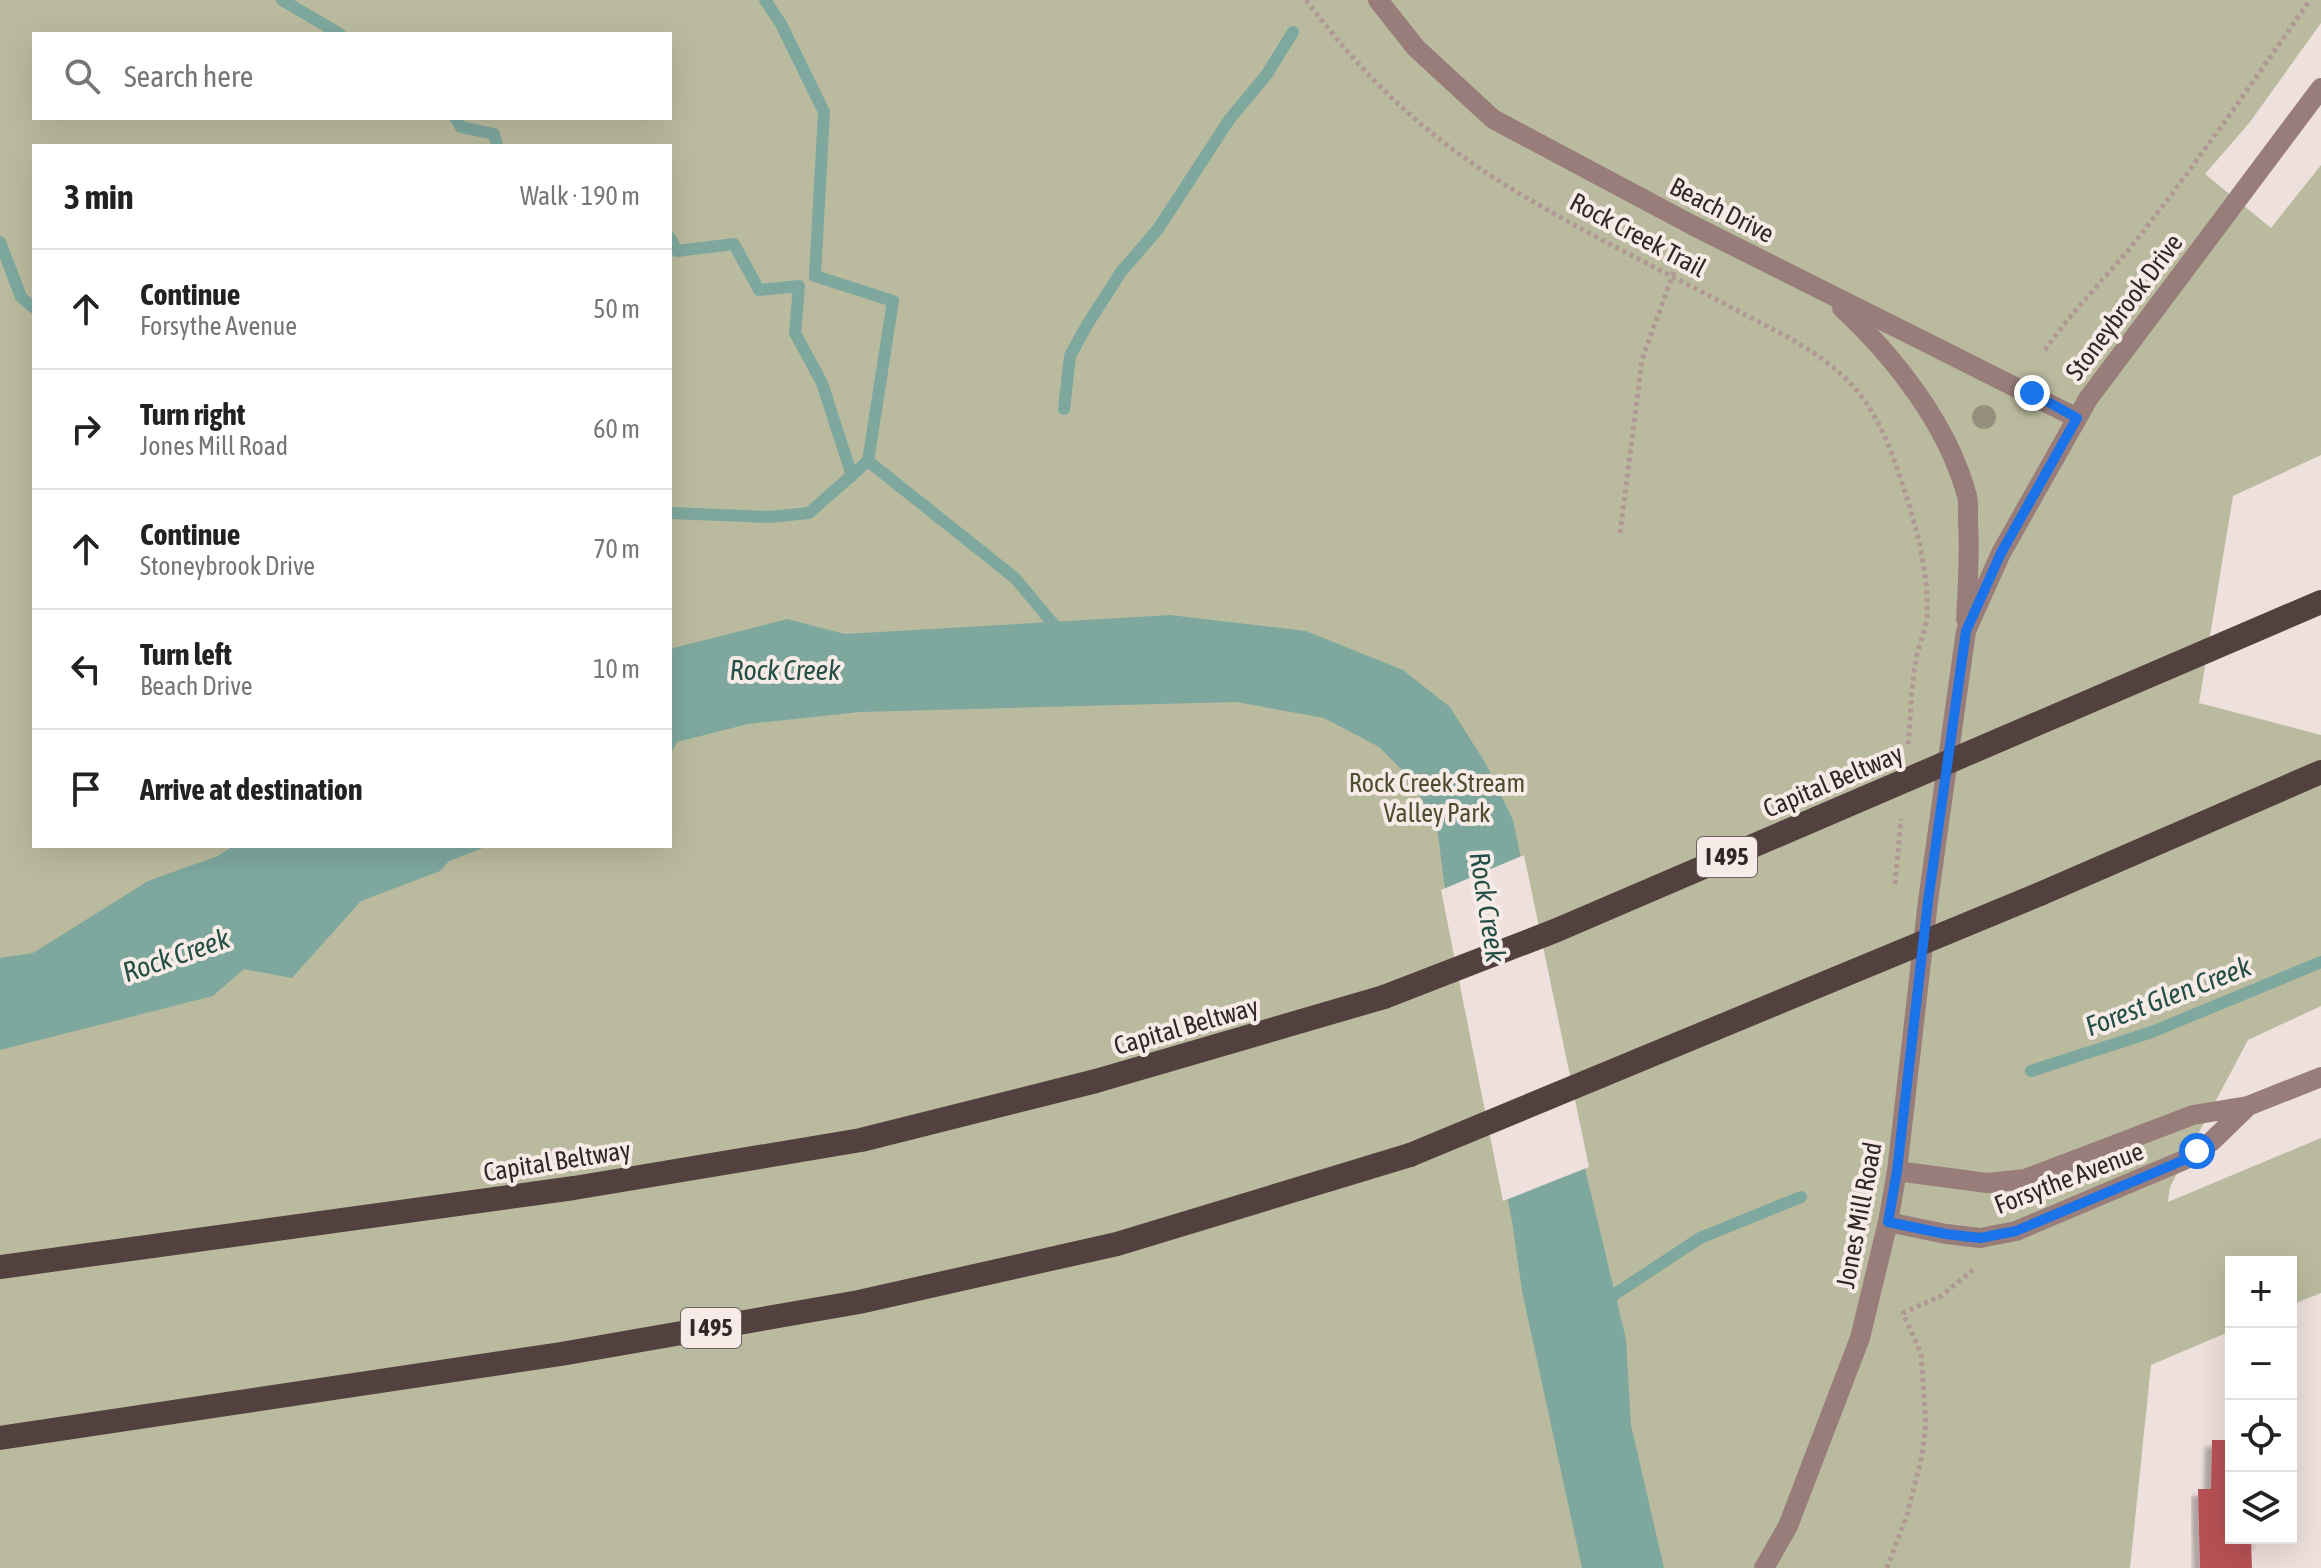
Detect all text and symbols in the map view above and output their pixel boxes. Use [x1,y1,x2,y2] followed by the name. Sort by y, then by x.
[32,32,672,120] search box
[60,54,104,98] icon: search
[124,59,253,93] text: Search here
[1665,171,1779,249] street label: Beach Drive
[64,177,133,216] text: 3 min
[520,181,640,211] text: Walk · 190 m
[1565,187,1711,283] street label: Rock Creek Trail
[2059,228,2189,386] street label: Stoneybrook Drive
[140,277,240,311] text: Continue
[64,287,108,331] icon: ahead
[593,294,640,324] text: 50 m
[140,311,297,341] text: Forsythe Avenue
[2014,375,2050,411] route end
[140,397,246,431] text: Turn right
[64,407,108,451] icon: right
[593,414,640,444] text: 60 m
[140,431,288,461] text: Jones Mill Road
[140,517,240,551] text: Continue
[64,527,108,571] icon: ahead
[593,534,640,564] text: 70 m
[140,551,315,581] text: Stoneybrook Drive
[140,637,232,671] text: Turn left
[64,647,108,691] icon: left
[593,654,640,684] text: 10 m
[730,654,841,686] water label: Rock Creek
[140,671,252,701] text: Beach Drive
[1759,738,1908,824] street label: Capital Beltway
[64,767,108,811] icon: arrive
[1349,768,1525,828] park label: Rock Creek Stream Valley Park
[140,772,362,806] text: Arrive at destination
[1697,837,1757,877] road number: I 495
[1464,850,1513,965] water label: Rock Creek
[118,922,234,988] water label: Rock Creek
[2081,949,2256,1042] water label: Forest Glen Creek
[1110,991,1262,1061] street label: Capital Beltway
[2179,1133,2215,1169] route start
[481,1135,633,1187] street label: Capital Beltway
[1990,1136,2148,1220] street label: Forsythe Avenue
[1830,1139,1888,1291] street label: Jones Mill Road
[2225,1256,2297,1544] map controls
[2225,1256,2297,1328] button: +
[681,1308,741,1348] road number: I 495
[2225,1328,2297,1400] button: −
[2225,1400,2297,1472] button: locate
[2225,1472,2297,1544] button: layers

